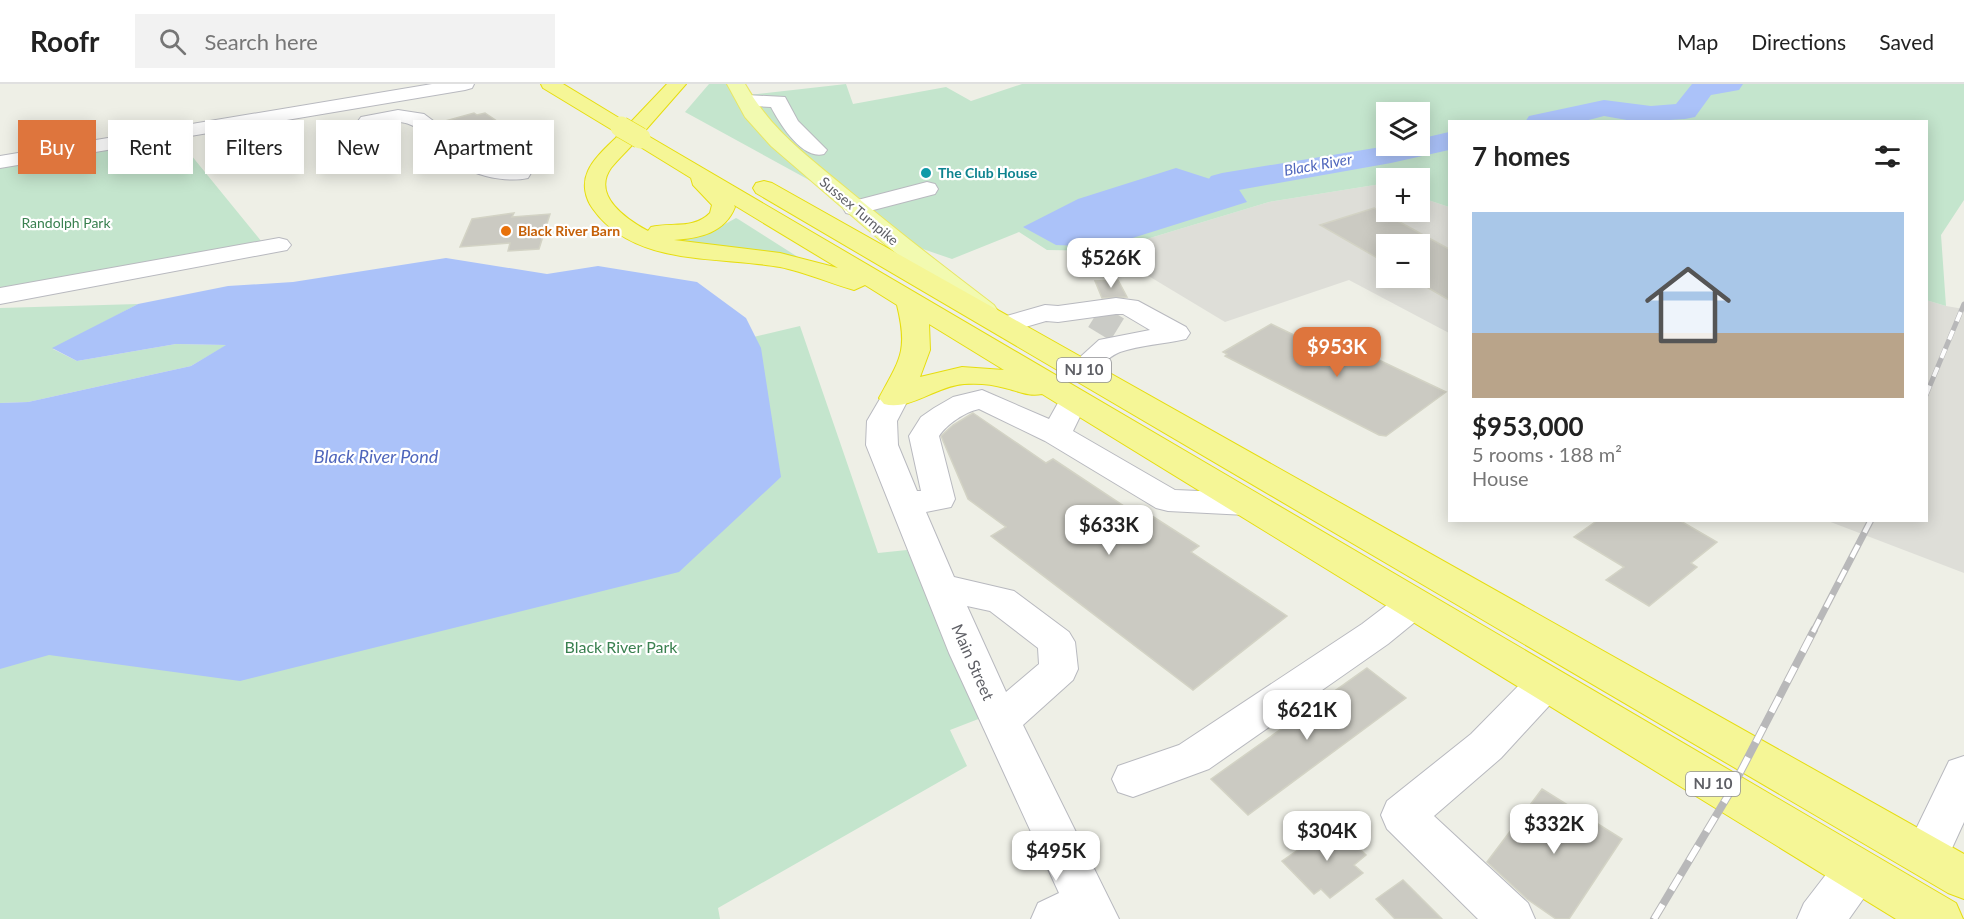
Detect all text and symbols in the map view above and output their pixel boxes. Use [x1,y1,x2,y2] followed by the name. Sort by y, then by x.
[135,14,555,68] search box
[30,24,99,58] text: Roofr
[156,25,189,58] icon: search
[204,28,318,55] text: Search here
[1677,29,1718,54] text: Map
[1751,29,1846,54] text: Directions
[1879,29,1934,54] text: Saved
[1376,102,1430,288] map controls
[1376,102,1430,156] button: layers
[18,120,96,174] chip: Buy
[108,120,193,174] chip: Rent
[205,120,304,174] chip: Filters
[316,120,401,174] chip: New
[413,120,554,174] chip: Apartment
[1472,140,1570,172] text: 7 homes
[1871,140,1904,173] icon: filters
[1282,149,1354,179] water label: Black River
[938,164,1038,181] place label: The Club House
[919,166,933,180] marker: The Club House
[1376,168,1430,222] button: +
[816,173,902,249] street label: Sussex Turnpike
[21,214,111,231] park label: Randolph Park
[518,222,620,239] place label: Black River Barn
[499,224,513,238] marker: Black River Barn
[1376,234,1430,288] button: −
[1069,238,1153,289] pin: $526K
[1081,245,1141,269] text: $526K
[1634,251,1742,359] icon: home
[1295,327,1379,378] pin: $953K
[1307,334,1367,358] text: $953K
[1057,358,1111,382] road number: NJ 10
[1472,410,1584,442] text: $953,000
[1472,442,1622,466] text: 5 rooms · 188 m²
[314,445,439,467] water label: Black River Pond
[1472,466,1529,490] text: House
[1067,505,1151,556] pin: $633K
[1079,512,1139,536] text: $633K
[948,621,999,703] street label: Main Street
[565,637,678,656] park label: Black River Park
[1265,690,1349,741] pin: $621K
[1277,697,1337,721] text: $621K
[1686,772,1740,796] road number: NJ 10
[1512,804,1596,855] pin: $332K
[1285,811,1369,862] pin: $304K
[1524,811,1584,835] text: $332K
[1297,818,1357,842] text: $304K
[1014,831,1098,882] pin: $495K
[1026,838,1086,862] text: $495K

